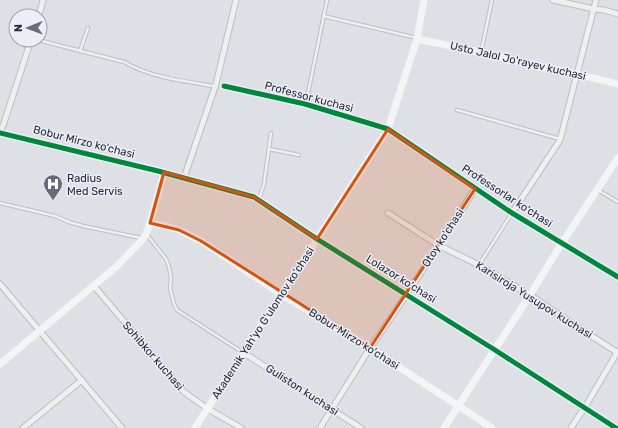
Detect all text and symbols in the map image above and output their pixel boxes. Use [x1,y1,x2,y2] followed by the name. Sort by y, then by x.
[8,8,48,48] north arrow
[12,24,25,32] text: N
[449,39,587,83] street label: Usto Jalol Jo'rayev kuchasi
[263,79,355,115] street label: Professor kuchasi
[32,123,136,161] street label: Bobur Mirzo ko'chasi
[459,162,555,230] street label: Professorlar ko'chasi
[67,172,123,198] place label: Radius Med Servis
[42,173,64,201] hospital icon: Radius Med Servis
[419,206,467,270] street label: Otoy ko'chasi
[209,245,317,401] street label: Akademik Yah'yo G'ulomov ko'chasi
[364,252,438,306] street label: Lolazor ko'chasi
[473,259,595,341] street label: Karisiroja Yusupov kuchasi
[306,306,402,372] street label: Bobur Mirzo ko'chasi
[120,319,186,393] street label: Sohibkor kuchasi
[263,362,341,418] street label: Guliston kuchasi

